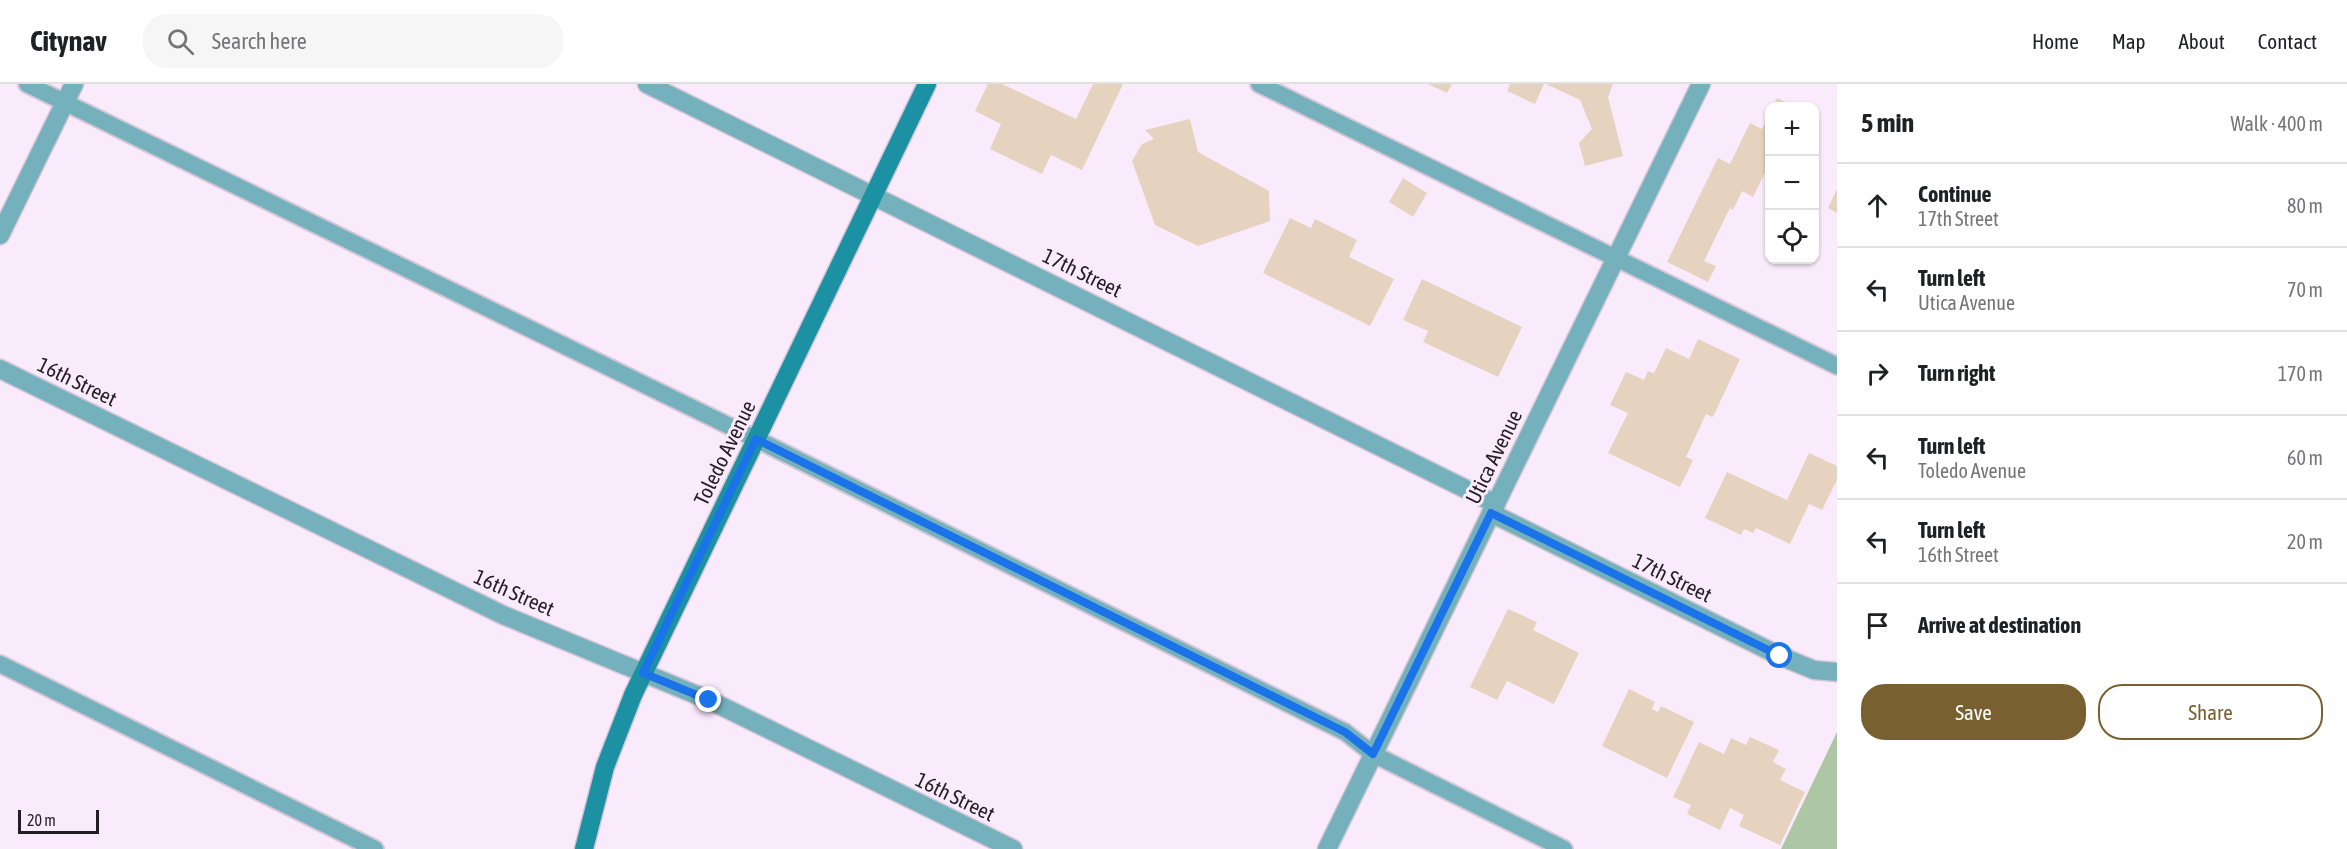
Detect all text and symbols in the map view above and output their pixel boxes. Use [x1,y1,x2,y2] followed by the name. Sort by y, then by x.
[143,14,563,68] search box
[30,25,107,57] text: Citynav
[164,25,197,58] icon: search
[212,28,307,54] text: Search here
[2032,29,2079,53] text: Home
[2112,29,2146,53] text: Map
[2179,29,2225,53] text: About
[2258,29,2317,53] text: Contact
[1765,102,1819,264] map controls
[1765,102,1819,156] button: +
[1861,108,1914,138] text: 5 min
[2231,112,2323,135] text: Walk · 400 m
[1765,156,1819,210] button: −
[1918,181,1992,207] text: Continue
[1861,189,1894,222] icon: ahead
[2287,194,2323,217] text: 80 m
[1918,207,1999,230] text: 17th Street
[1765,210,1819,264] button: locate
[1039,243,1126,302] street label: 17th Street
[1918,265,1985,291] text: Turn left
[1861,273,1894,306] icon: left
[2287,278,2323,301] text: 70 m
[1918,291,2015,314] text: Utica Avenue
[34,352,121,411] street label: 16th Street
[1861,357,1894,390] icon: right
[1918,360,1995,386] text: Turn right
[2278,362,2323,385] text: 170 m
[688,396,760,509] street label: Toledo Avenue
[1460,406,1526,508] street label: Utica Avenue
[1918,433,1985,459] text: Turn left
[1861,441,1894,474] icon: left
[2287,446,2323,469] text: 60 m
[1918,459,2026,482] text: Toledo Avenue
[1918,517,1985,543] text: Turn left
[1861,525,1894,558] icon: left
[2287,530,2323,553] text: 20 m
[1918,543,1999,566] text: 16th Street
[1629,548,1716,607] street label: 17th Street
[471,564,558,620] street label: 16th Street
[1861,609,1894,642] icon: arrive
[1918,612,2081,638] text: Arrive at destination
[1766,642,1792,668] route start
[1861,684,2086,740] button: Save
[2098,684,2323,740] button: Share
[695,686,721,712] route end
[912,767,999,826] street label: 16th Street
[18,807,99,834] scale bar
[27,811,56,829] text: 20 m

